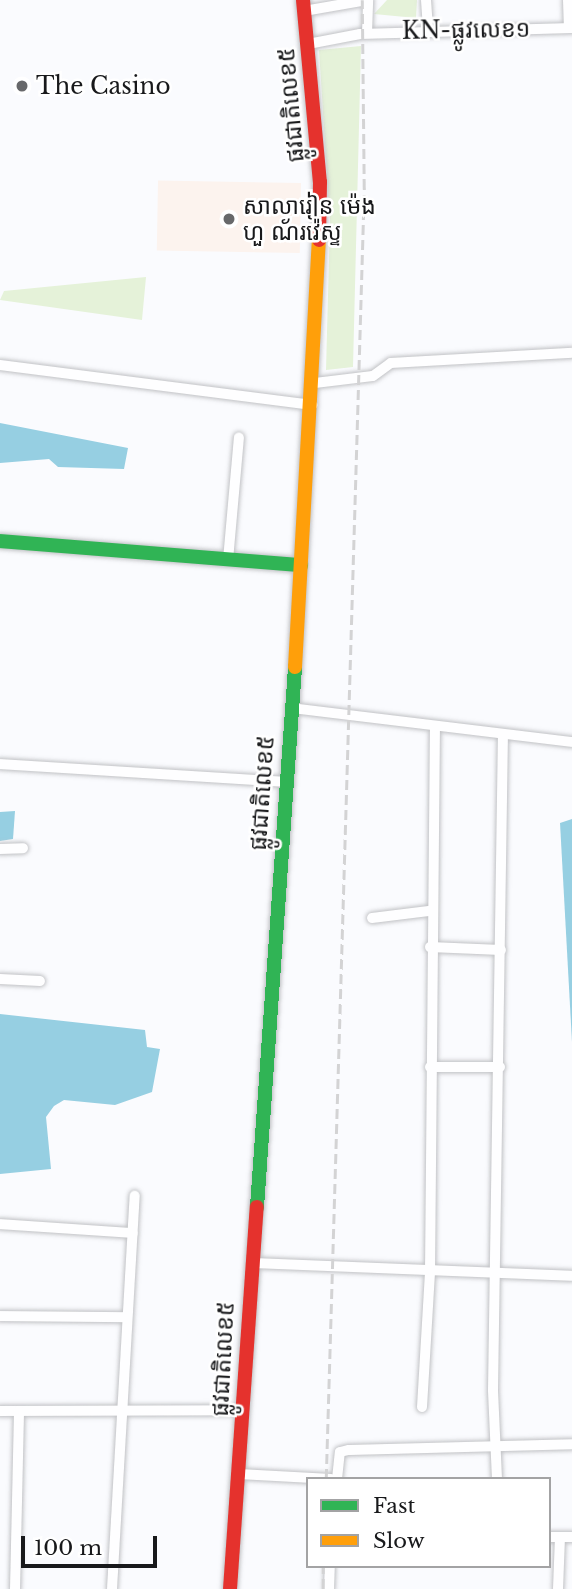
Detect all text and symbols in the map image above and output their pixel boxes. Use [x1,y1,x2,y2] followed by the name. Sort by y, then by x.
[402,15,530,45] street label: KN-ផ្លូវលេខ១
[272,46,310,164] street label: ផ្លូវជាតិលេខ៥
[36,72,170,100] place label: The Casino
[14,78,30,94] marker: The Casino
[243,192,376,246] place label: សាលារៀន ម៉េង ហួ ណ័រវ៉េស្ទ
[221,211,237,227] marker: សាលារៀន ម៉េង ហួ ណ័រវ៉េស្ទ
[244,735,280,851] street label: ផ្លូវជាតិលេខ៥
[206,1301,240,1417] street label: ផ្លូវជាតិលេខ៥
[306,1477,551,1568] legend
[373,1493,415,1519] text: Fast
[24,1522,161,1566] scale bar
[373,1528,425,1554] text: Slow
[34,1535,102,1561] text: 100 m

